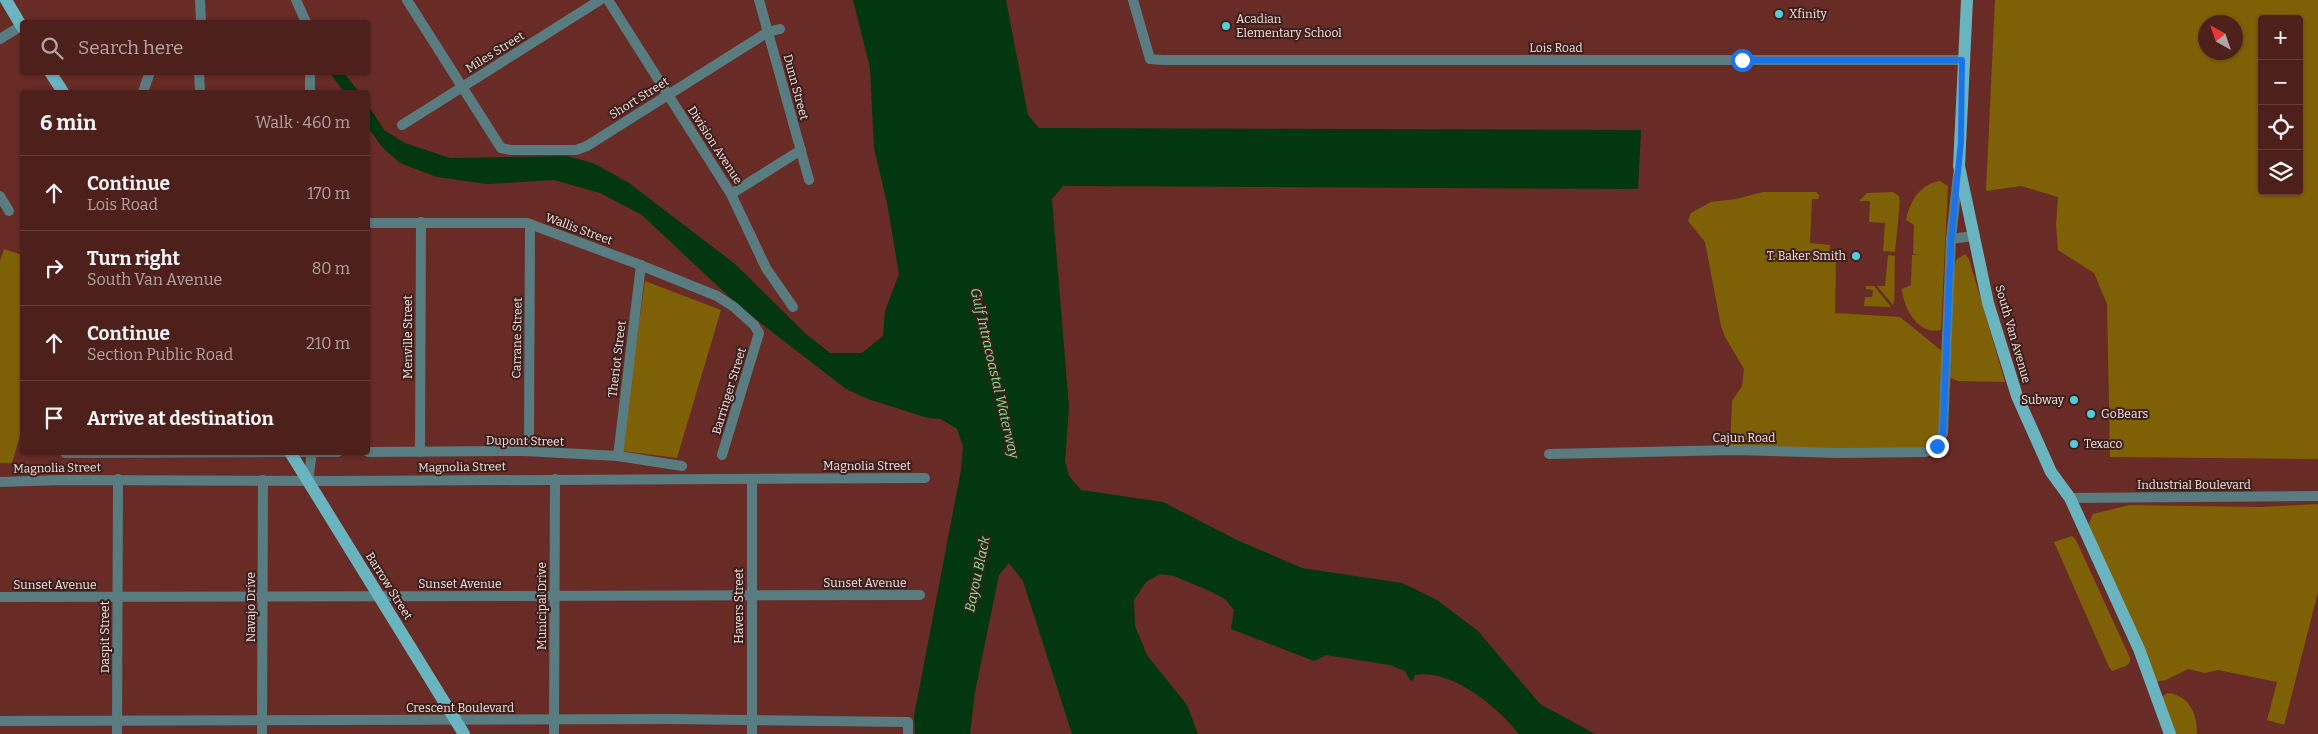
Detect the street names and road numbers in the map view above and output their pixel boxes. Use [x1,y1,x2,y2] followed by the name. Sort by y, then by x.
[463,28,527,76] street label: Miles Street
[1529,41,1583,55] street label: Lois Road
[781,53,812,122] street label: Dunn Street
[607,74,672,122] street label: Short Street
[685,103,745,187] street label: Division Avenue
[544,210,615,248] street label: Wallis Street
[1992,283,2034,385] street label: South Van Avenue
[401,294,415,379] street label: Menville Street
[509,297,525,379] street label: Carrane Street
[605,319,629,398] street label: Theriot Street
[709,345,749,436] street label: Barringer Street
[1713,431,1775,445] street label: Cajun Road
[486,433,565,449] street label: Dupont Street
[418,459,507,475] street label: Magnolia Street
[823,459,912,473] street label: Magnolia Street
[13,460,102,476] street label: Magnolia Street
[2137,478,2251,492] street label: Industrial Boulevard
[363,550,416,623] street label: Barrow Street
[535,562,549,650] street label: Municipal Drive
[732,568,746,644] street label: Havers Street
[244,572,258,642] street label: Navajo Drive
[823,576,907,590] street label: Sunset Avenue
[418,577,502,591] street label: Sunset Avenue
[13,578,97,592] street label: Sunset Avenue
[98,600,112,673] street label: Daspit Street
[406,701,514,715] street label: Crescent Boulevard

